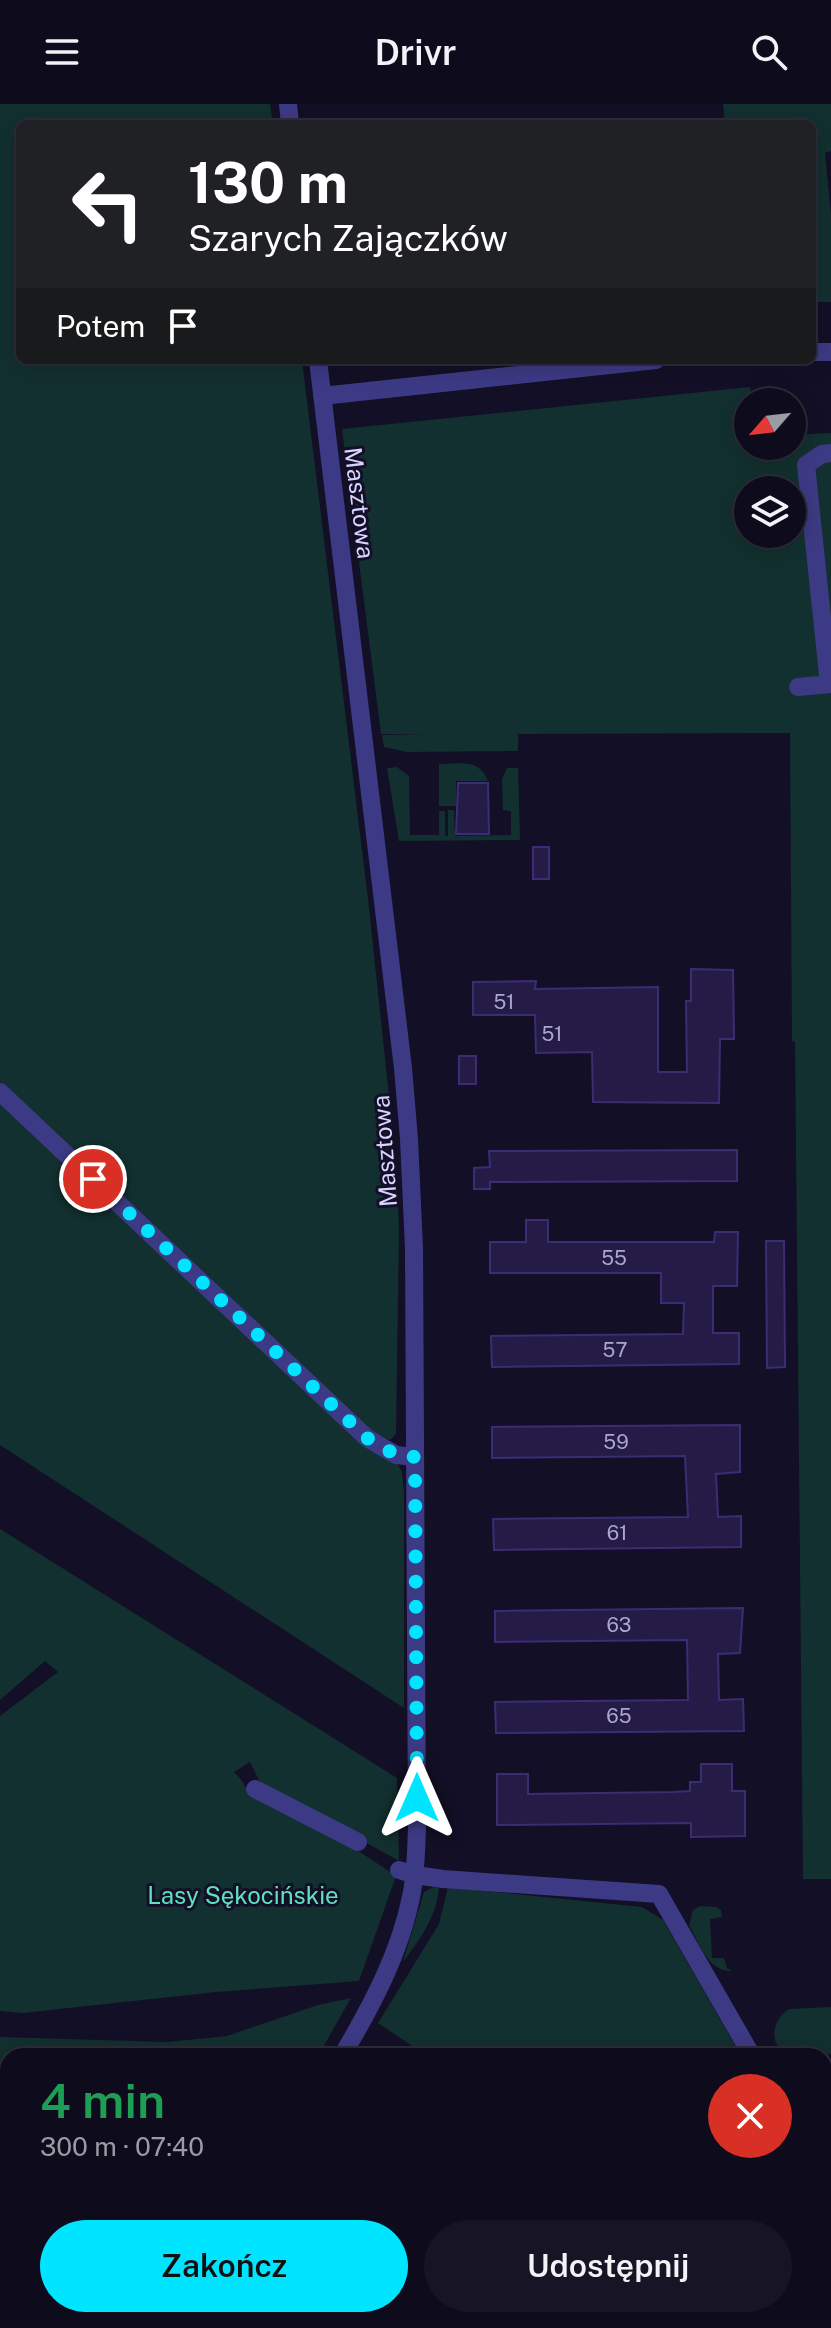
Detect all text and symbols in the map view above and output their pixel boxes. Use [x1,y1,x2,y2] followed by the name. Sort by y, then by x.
[40,30,84,74] icon: menu
[747,30,791,74] icon: search
[374,31,457,73] text: Drivr
[188,150,348,216] text: 130 m
[56,152,160,256] icon: left
[188,217,508,259] text: Szarych Zajączków
[161,304,205,348] icon: arrive
[56,308,145,344] text: Potem
[734,388,806,460] north arrow
[734,388,806,548] map controls
[339,446,381,560] street label: Masztowa
[734,476,806,548] button: layers
[494,990,514,1014] house number: 51
[542,1022,562,1046] house number: 51
[366,1094,402,1208] street label: Masztowa
[59,1145,127,1213] pin
[71,1157,115,1201] icon: arrive
[601,1246,627,1270] house number: 55
[603,1338,627,1362] house number: 57
[603,1430,629,1454] house number: 59
[607,1521,627,1545] house number: 61
[607,1613,631,1637] house number: 63
[606,1704,632,1728] house number: 65
[375,1756,459,1840] position arrow
[147,1881,339,1909] park label: Lasy Sękocińskie
[40,2072,165,2129] text: 4 min
[708,2074,792,2158] button: close
[40,2131,204,2162] text: 300 m · 07:40
[40,2220,408,2312] button: Zakończ
[424,2220,792,2312] button: Udostępnij

